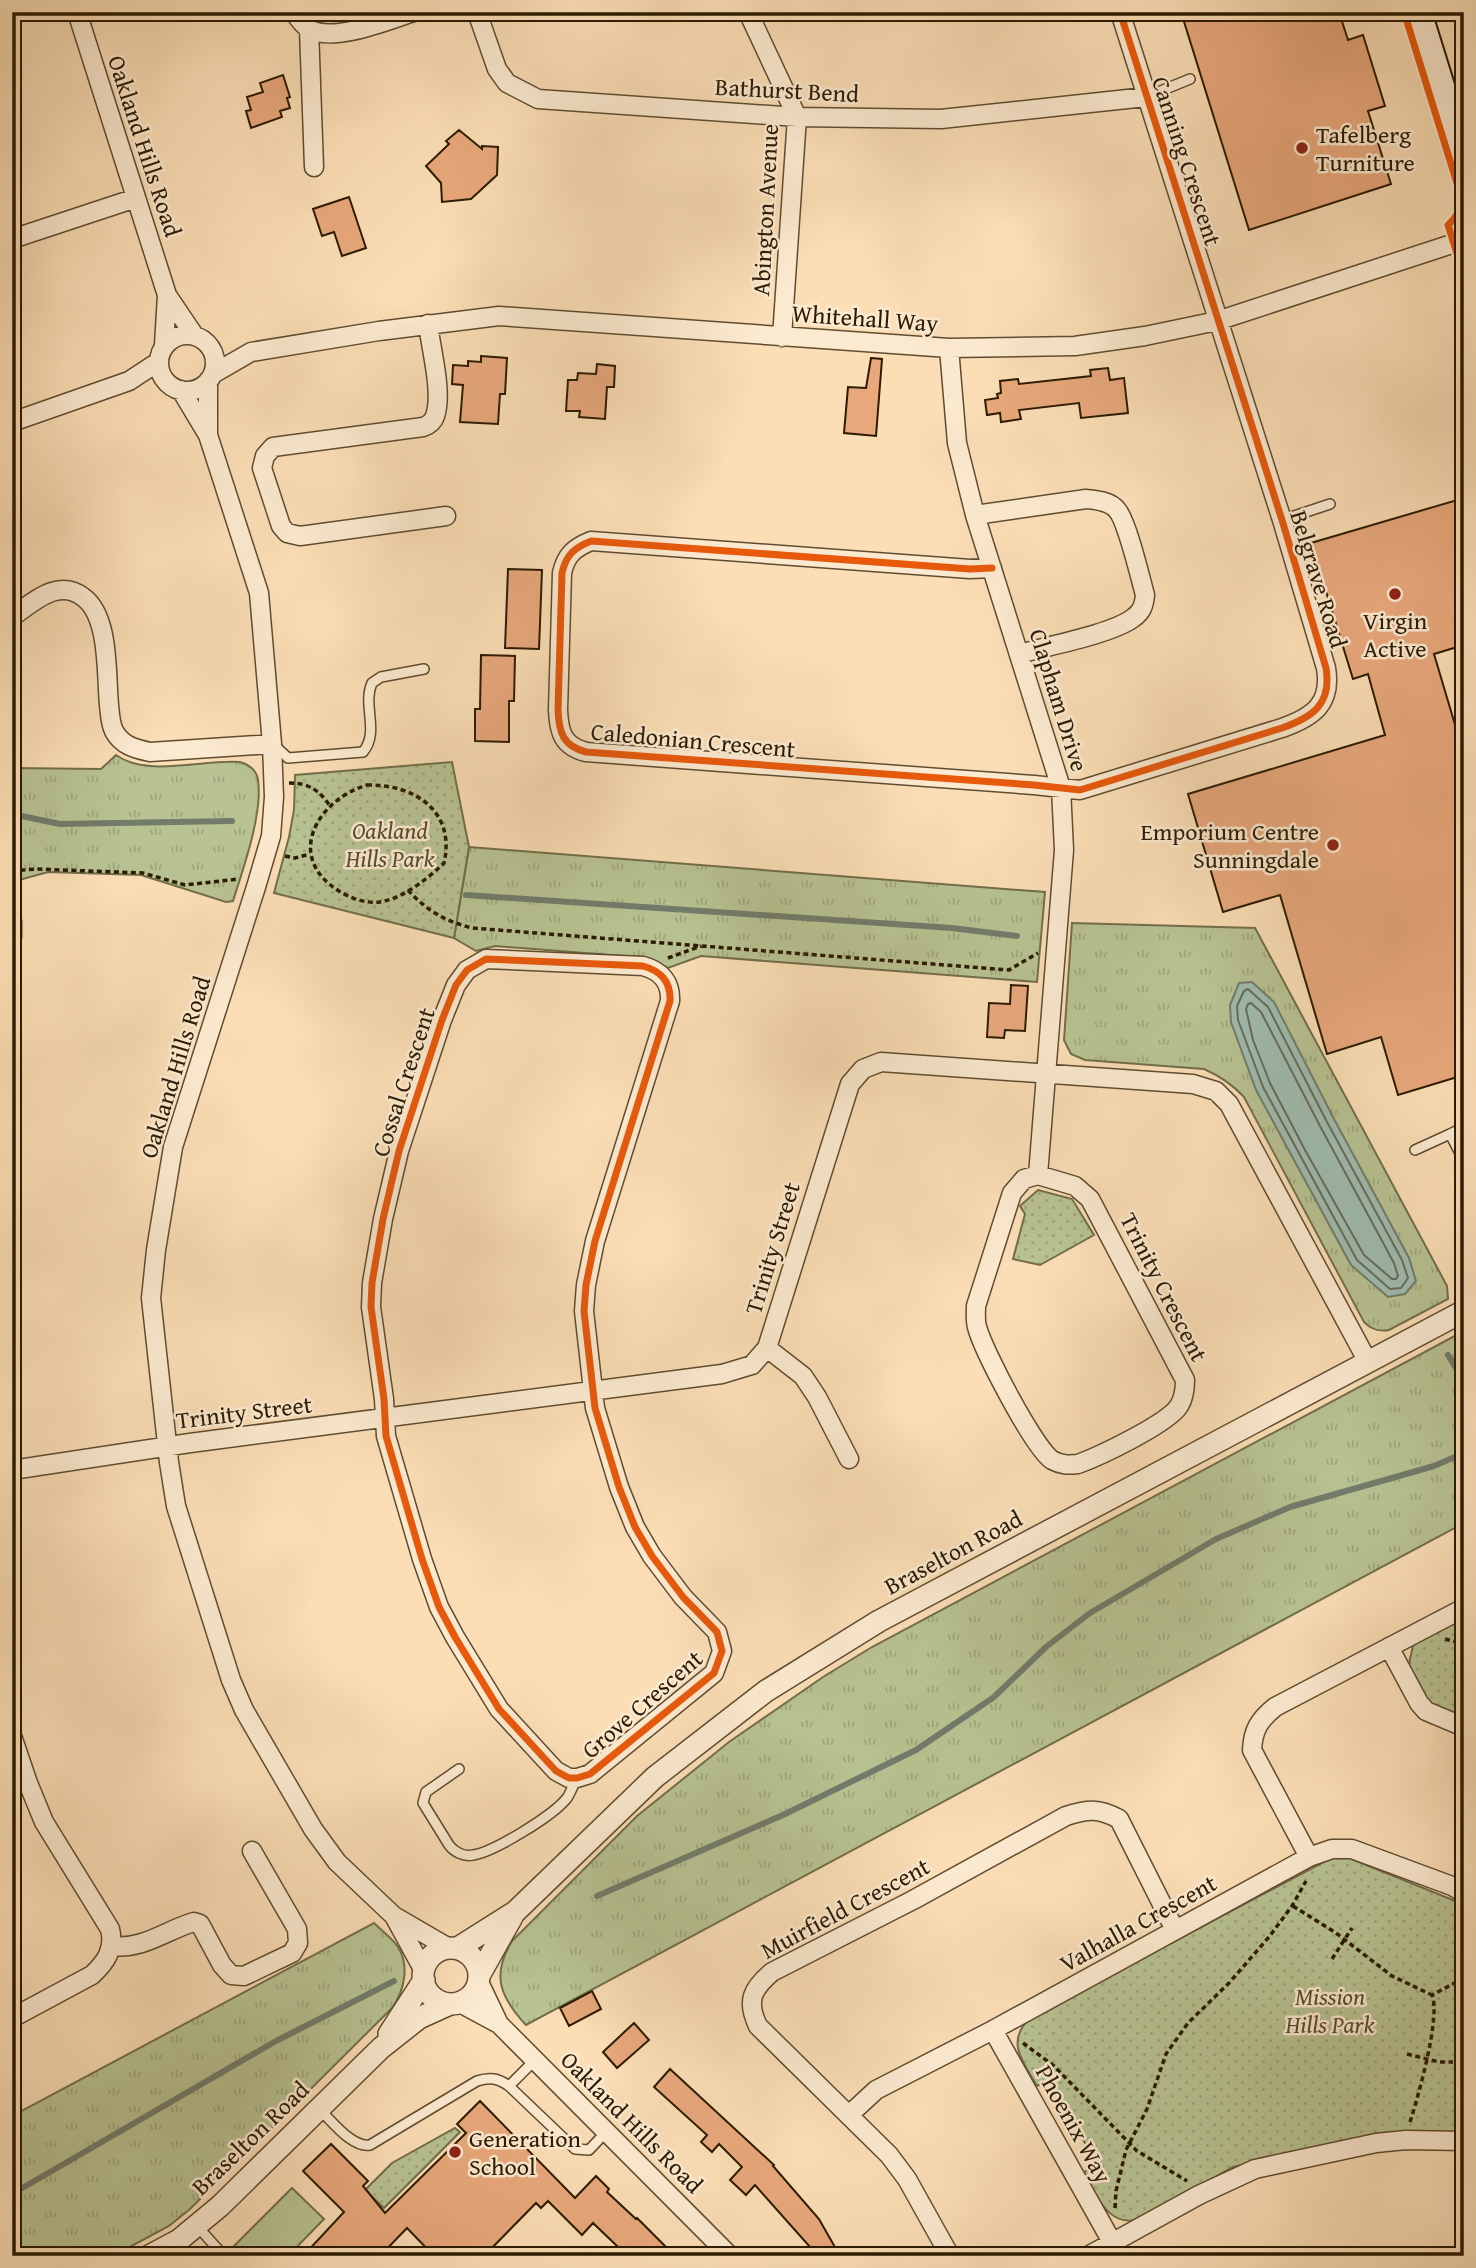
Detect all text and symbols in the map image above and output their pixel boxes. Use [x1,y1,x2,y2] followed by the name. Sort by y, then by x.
[99,51,191,241] street label: Oakland Hills Road
[714,69,860,111] street label: Bathurst Bend
[1143,72,1231,251] street label: Canning Crescent
[1316,117,1415,180] place label: Tafelberg Turniture
[743,123,787,297] street label: Abington Avenue
[1294,140,1310,156] marker: Tafelberg Turniture
[791,295,939,341] street label: Whitehall Way
[1281,506,1357,652] street label: Belgrave Road
[1387,586,1403,602] marker: Virgin Active
[1363,603,1428,666] place label: Virgin Active
[1021,624,1097,776] street label: Clapham Drive
[589,714,797,766] street label: Caledonian Crescent
[345,813,434,876] park label: Oakland Hills Park
[1141,814,1319,877] place label: Emporium Centre Sunningdale
[1325,837,1341,853] marker: Emporium Centre Sunningdale
[131,971,219,1162] street label: Oakland Hills Road
[362,1002,444,1161] street label: Cossal Crescent
[735,1177,809,1318] street label: Trinity Street
[1111,1206,1217,1368] street label: Trinity Crescent
[174,1386,315,1438] street label: Trinity Street
[878,1501,1028,1603] street label: Braselton Road
[574,1641,711,1767] street label: Grove Crescent
[754,1848,936,1967] street label: Muirfield Crescent
[1053,1865,1223,1981] street label: Valhalla Crescent
[1285,1979,1374,2042] park label: Mission Hills Park
[553,2043,711,2201] street label: Oakland Hills Road
[1027,2059,1121,2190] street label: Phoenix Way
[183,2073,317,2203] street label: Braselton Road
[469,2121,582,2184] place label: Generation School
[447,2144,463,2160] marker: Generation School

